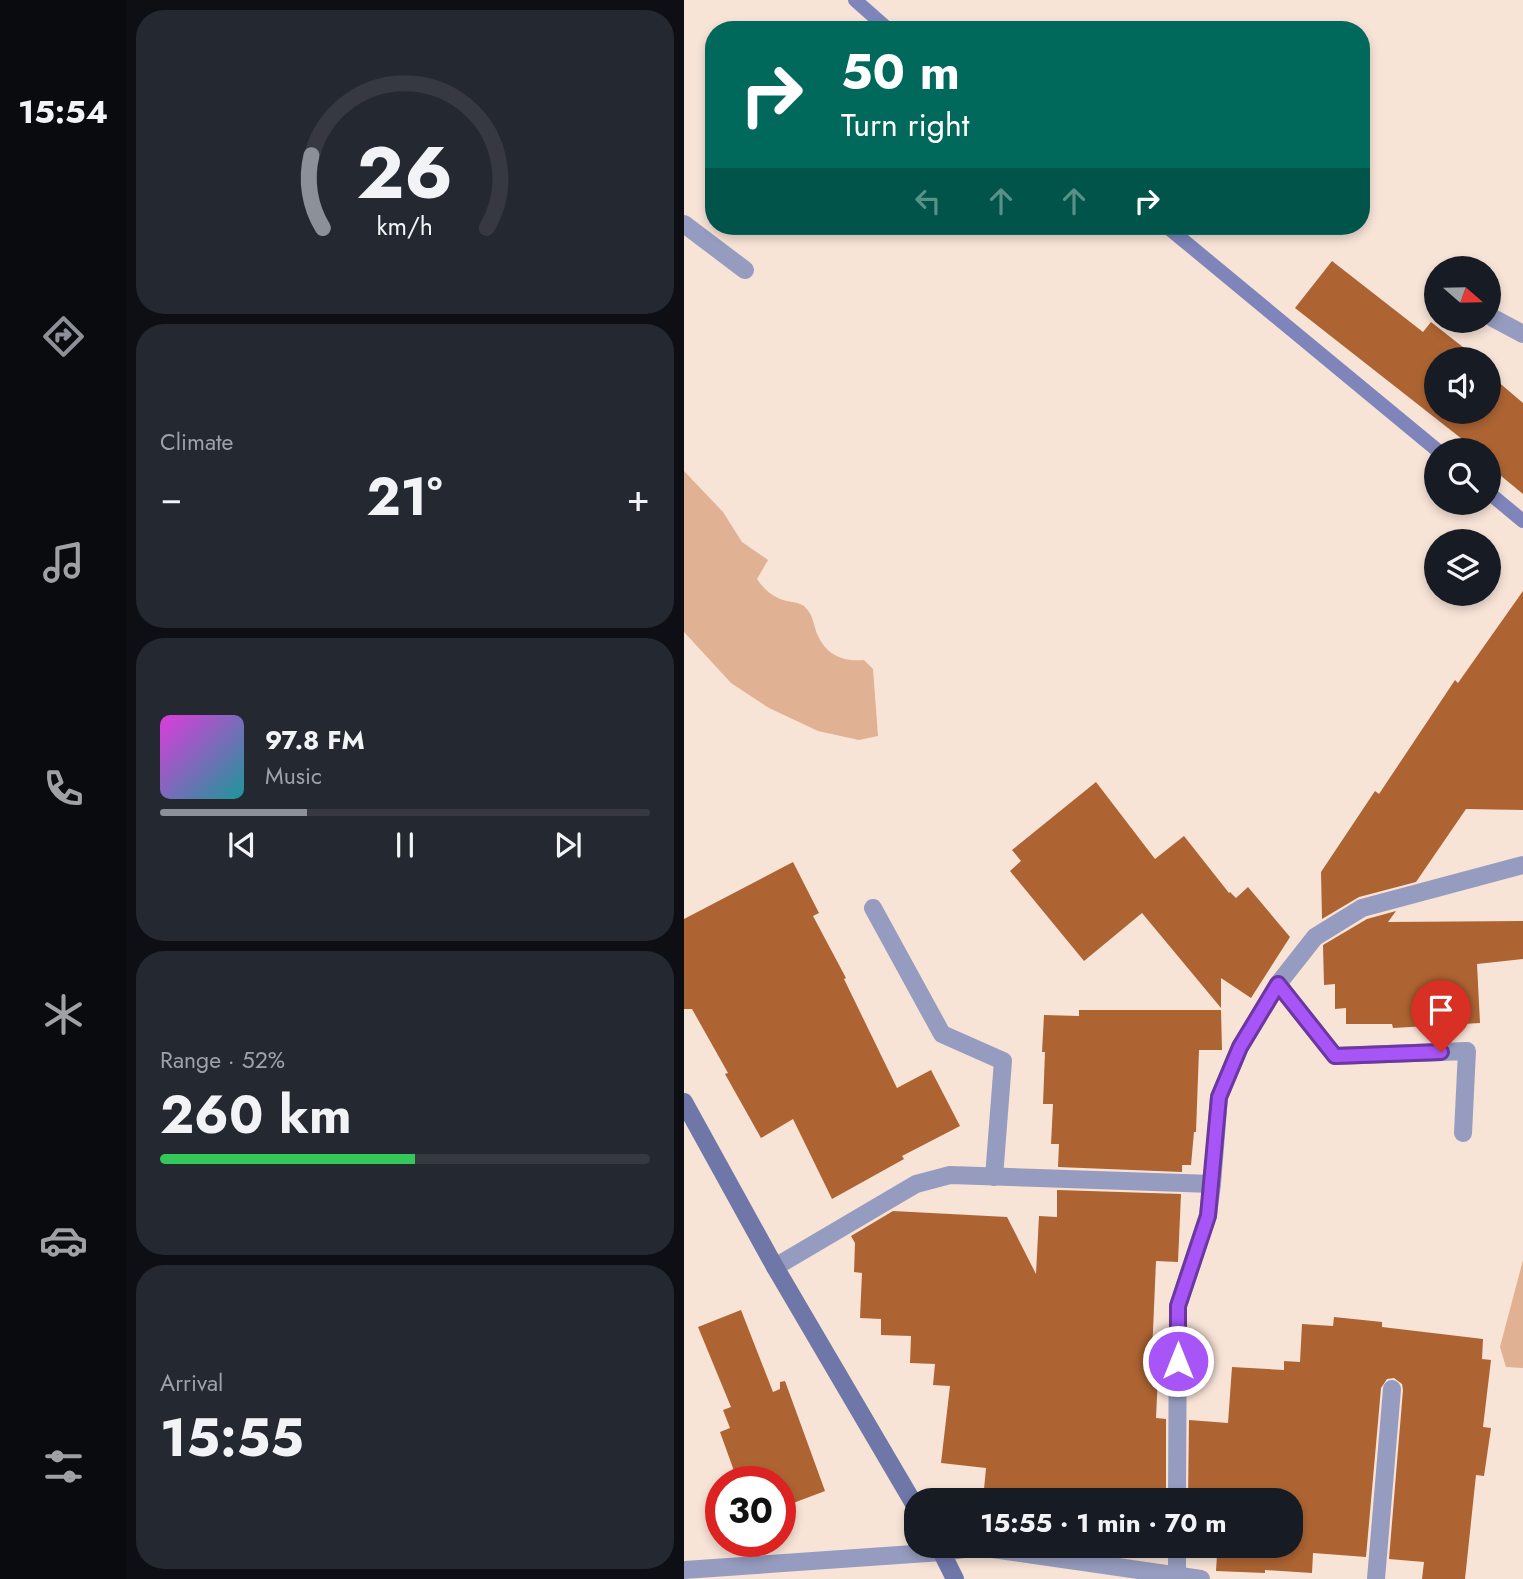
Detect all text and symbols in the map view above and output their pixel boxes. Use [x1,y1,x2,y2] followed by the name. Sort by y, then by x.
[841,37,960,107] text: 50 m
[726,49,817,140] icon: right
[18,89,108,135] text: 15:54
[841,102,970,148] text: Turn right
[357,120,453,225] text: 26
[909,182,947,220] icon: left
[982,182,1020,220] icon: ahead
[1055,182,1093,220] icon: ahead
[1128,182,1166,220] icon: right
[377,208,433,244] text: km/h
[1424,256,1501,332] north arrow
[1424,256,1501,606] map controls
[39,312,88,361] icon: directions
[1424,347,1501,424] button: sound
[160,425,233,459] text: Climate
[1424,438,1501,515] button: search
[367,459,443,535] text: 21°
[160,470,182,525] text: −
[627,470,650,525] text: +
[1424,529,1501,606] button: layers
[39,538,88,587] icon: music
[265,721,365,759] text: 97.8 FM
[265,759,322,793] text: Music
[39,764,88,813] icon: phone
[223,826,261,864] icon: previous
[386,826,424,864] icon: pause
[549,826,587,864] icon: next
[1411,980,1471,1052] pin
[39,990,88,1039] icon: climate
[1422,991,1460,1029] icon: arrive
[160,1043,285,1077] text: Range · 52%
[160,1077,352,1153] text: 260 km
[39,1216,88,1265] icon: car
[1141,1324,1215,1398] position arrow
[160,1366,223,1400] text: Arrival
[160,1400,304,1476] text: 15:55
[39,1442,88,1491] icon: filters
[705,1466,796,1557] speed limit sign: 30
[980,1504,1227,1542] text: 15:55 · 1 min · 70 m

